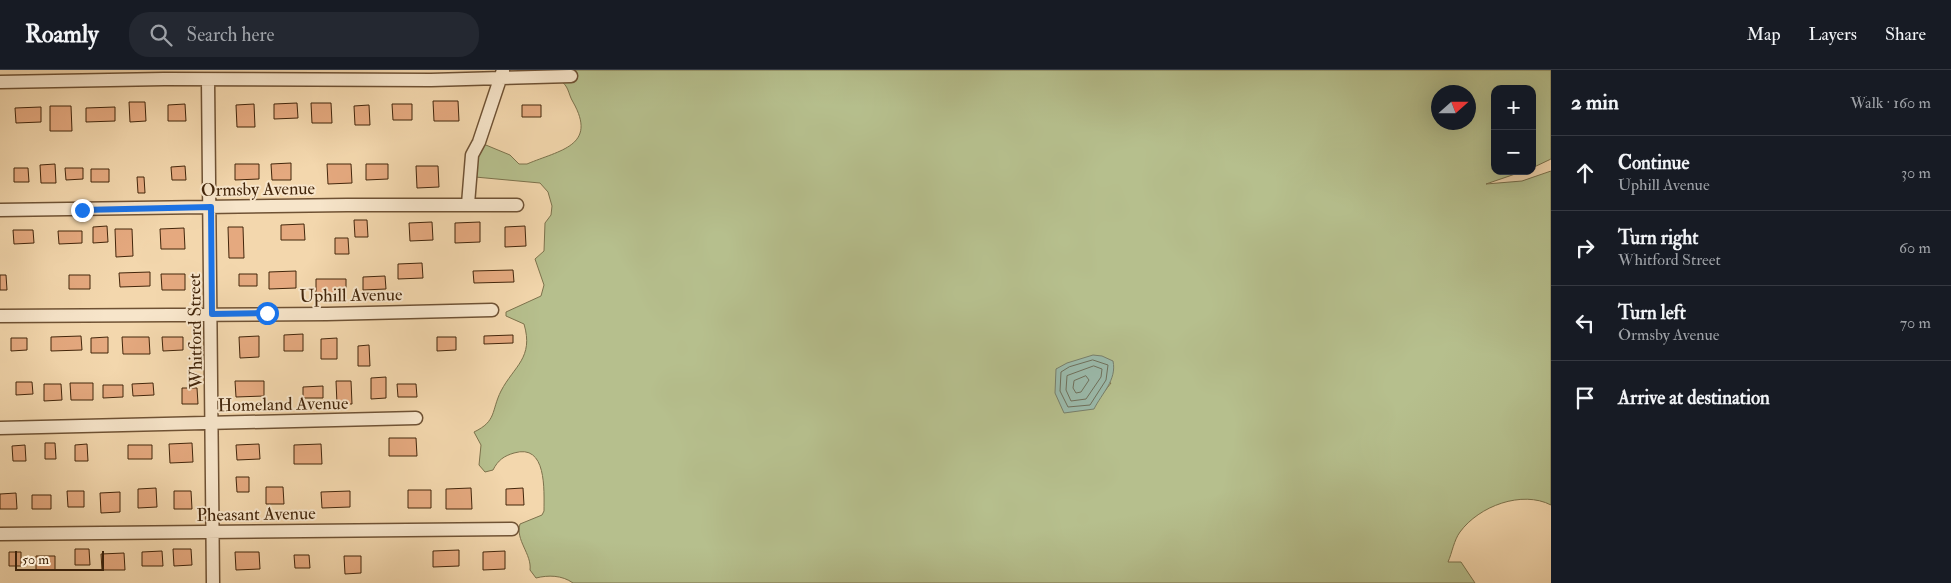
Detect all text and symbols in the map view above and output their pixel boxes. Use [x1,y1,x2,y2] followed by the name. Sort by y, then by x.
[129,12,479,57] search box
[25,19,99,50] text: Roamly
[147,21,175,49] icon: search
[187,23,274,47] text: Search here
[1747,23,1781,46] text: Map
[1809,23,1857,46] text: Layers
[1885,23,1926,46] text: Share
[1431,85,1476,130] north arrow
[1491,85,1536,175] map controls
[1491,85,1536,130] button: +
[1571,89,1619,116] text: 2 min
[1850,93,1931,113] text: Walk · 160 m
[1491,130,1536,175] button: −
[1618,151,1689,175] text: Continue
[1571,159,1599,187] icon: ahead
[1901,163,1931,183] text: 30 m
[1618,175,1710,195] text: Uphill Avenue
[201,177,316,202] street label: Ormsby Avenue
[71,199,94,222] route end
[1618,226,1698,250] text: Turn right
[1571,234,1599,262] icon: right
[1899,238,1931,258] text: 60 m
[1618,250,1721,270] text: Whitford Street
[183,273,208,390] street label: Whitford Street
[299,283,403,308] street label: Uphill Avenue
[1618,301,1686,325] text: Turn left
[256,302,279,325] route start
[1571,309,1599,337] icon: left
[1900,313,1931,333] text: 70 m
[1618,325,1719,345] text: Ormsby Avenue
[1571,384,1599,412] icon: arrive
[1618,386,1770,410] text: Arrive at destination
[218,392,349,417] street label: Homeland Avenue
[196,502,316,527] street label: Pheasant Avenue
[15,548,104,571] scale bar
[22,551,49,568] text: 50 m

